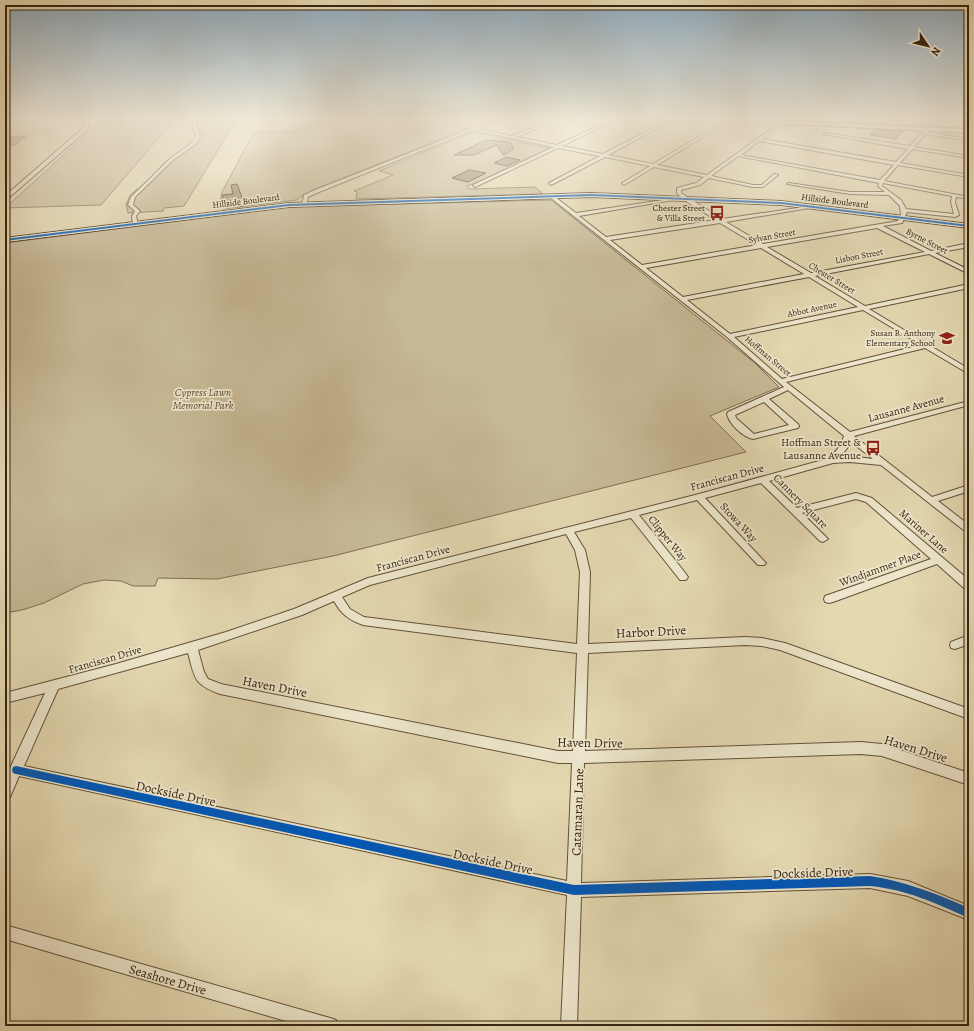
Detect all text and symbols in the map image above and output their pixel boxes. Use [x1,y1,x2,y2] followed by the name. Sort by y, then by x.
[908,26,948,66] north arrow
[927,44,944,59] text: N
[212,191,280,211] street label: Hillside Boulevard
[801,191,869,211] street label: Hillside Boulevard
[653,202,705,224] place label: Chester Street & Villa Street
[708,204,726,222] bus stop icon: Chester Street & Villa Street
[904,225,950,257] street label: Byrne Street
[747,226,797,246] street label: Sylvan Street
[834,245,884,267] street label: Lisbon Street
[806,259,858,297] street label: Chester Street
[785,298,838,320] street label: Abbot Avenue
[866,327,936,349] place label: Susan B. Anthony Elementary School
[938,329,956,347] school or university icon: Susan B. Anthony Elementary School
[742,333,794,379] street label: Hoffman Street
[173,385,233,413] park label: Cypress Lawn Memorial Park
[866,391,946,426] street label: Lausanne Avenue
[781,435,861,463] place label: Hoffman Street & Lausanne Avenue
[864,439,882,457] bus stop icon: Hoffman Street & Lausanne Avenue
[689,460,766,494] street label: Franciscan Drive
[770,471,831,532] street label: Cannery Square
[716,499,761,545] street label: Stowa Way
[896,506,952,557] street label: Mariner Lane
[645,512,691,564] street label: Clipper Way
[375,541,452,575] street label: Franciscan Drive
[836,547,923,591] street label: Windjammer Place
[615,621,687,642] street label: Harbor Drive
[67,642,144,677] street label: Franciscan Drive
[241,672,309,701] street label: Haven Drive
[882,731,950,766] street label: Haven Drive
[557,733,623,752] street label: Haven Drive
[567,768,588,856] street label: Catamaran Lane
[134,777,217,810] street label: Dockside Drive
[451,845,534,878] street label: Dockside Drive
[772,863,854,882] street label: Dockside Drive
[127,960,209,999] street label: Seashore Drive

